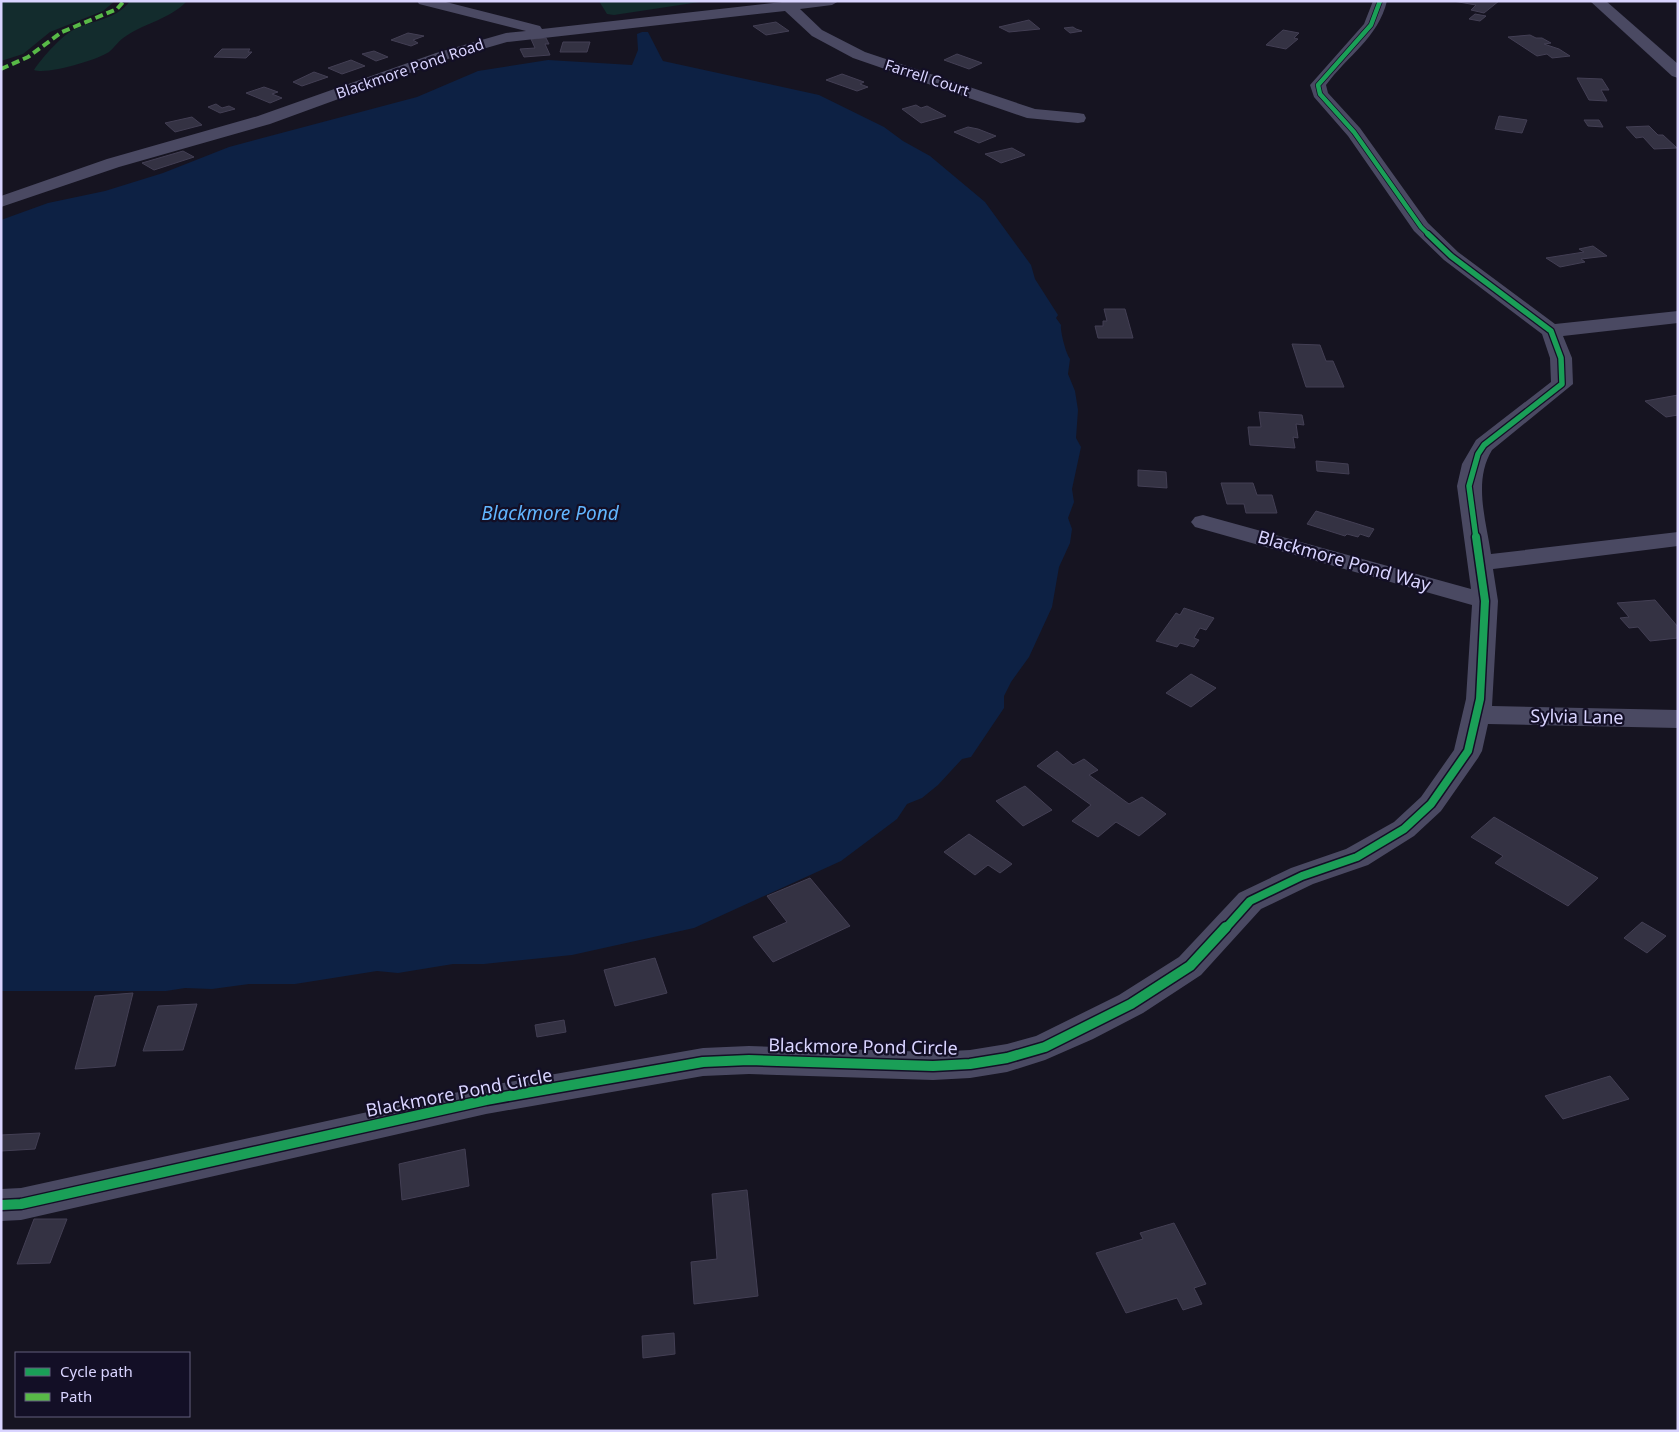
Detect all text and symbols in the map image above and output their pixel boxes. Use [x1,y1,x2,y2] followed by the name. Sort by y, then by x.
[333,33,486,103] street label: Blackmore Pond Road
[882,54,973,100] street label: Farrell Court
[481,500,620,526] water label: Blackmore Pond
[1255,524,1434,596] street label: Blackmore Pond Way
[1530,703,1624,729] street label: Sylvia Lane
[768,1032,958,1060] street label: Blackmore Pond Circle
[364,1062,554,1122] street label: Blackmore Pond Circle
[15,1352,190,1417] legend
[60,1361,133,1381] text: Cycle path
[60,1386,92,1406] text: Path

